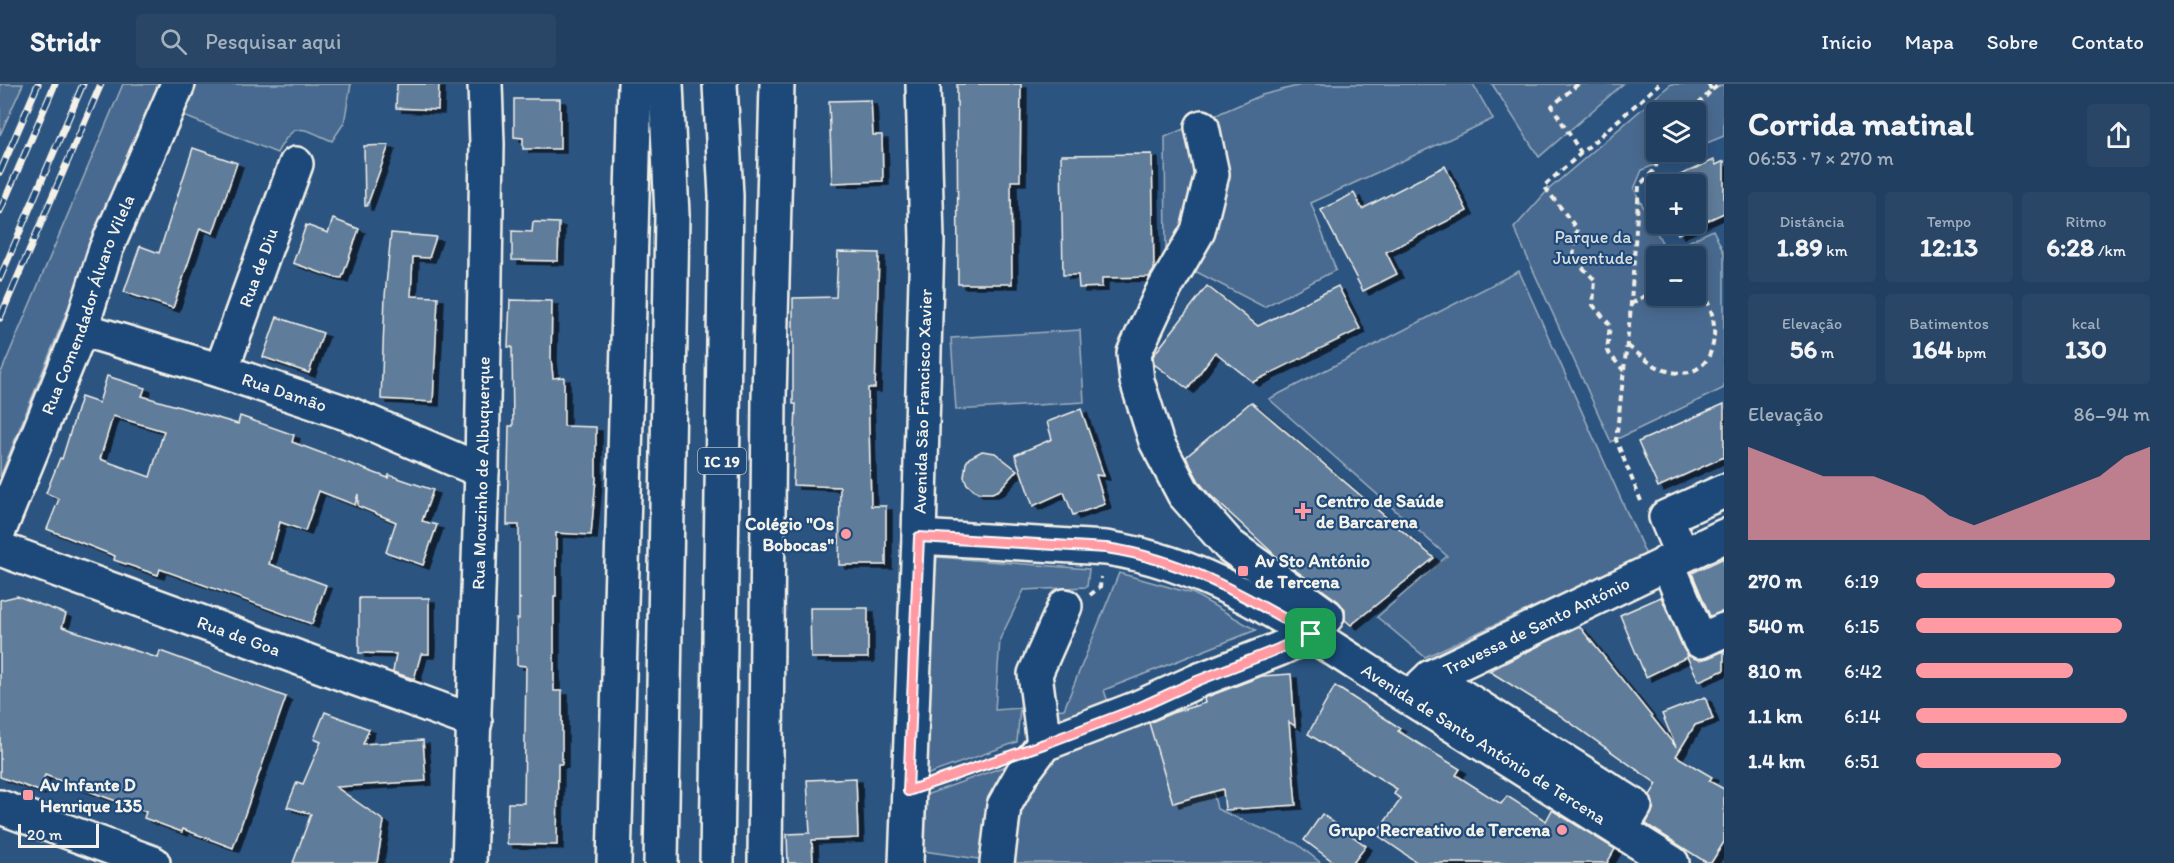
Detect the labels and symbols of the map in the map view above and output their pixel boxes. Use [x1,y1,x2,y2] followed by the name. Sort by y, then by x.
[36,191,139,418] street label: Rua Comendador Álvaro Vilela
[234,225,283,310] street label: Rua de Diu
[1553,226,1633,269] park label: Parque da Juventude
[909,288,937,514] street label: Avenida São Francisco Xavier
[467,356,495,590] street label: Rua Mouzinho de Albuquerque
[239,368,330,417] street label: Rua Damão
[698,448,746,474] road number: IC 19
[1316,490,1444,533] place label: Centro de Saúde de Barcarena
[1294,502,1312,520] marker: Centro de Saúde de Barcarena
[745,513,834,556] place label: Colégio "Os Bobocas"
[839,527,853,541] marker: Colégio "Os Bobocas"
[1254,550,1370,593] place label: Av Sto António de Tercena
[1236,564,1250,578] marker: Av Sto António de Tercena
[1440,572,1633,680] street label: Travessa de Santo António
[1285,608,1336,659] pin
[194,611,283,661] street label: Rua de Goa
[1357,659,1611,830] street label: Avenida de Santo António de Tercena
[39,774,143,817] place label: Av Infante D Henrique 135
[21,788,35,802] marker: Av Infante D Henrique 135
[1328,819,1550,841] place label: Grupo Recreativo de Tercena
[18,821,99,848] scale bar
[1555,823,1569,837] marker: Grupo Recreativo de Tercena

